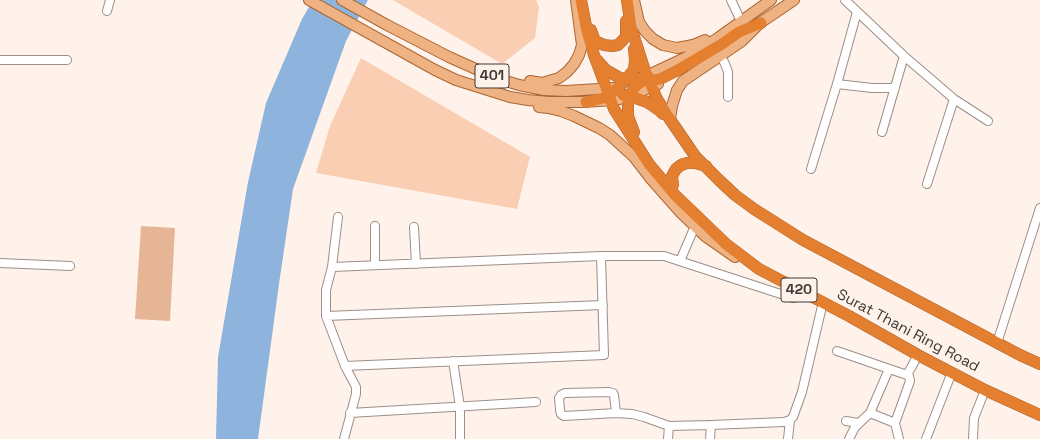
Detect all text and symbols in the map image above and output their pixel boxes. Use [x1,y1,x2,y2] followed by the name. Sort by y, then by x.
[475,64,509,88] road number: 401
[781,278,817,302] road number: 420
[834,286,982,376] street label: Surat Thani Ring Road

